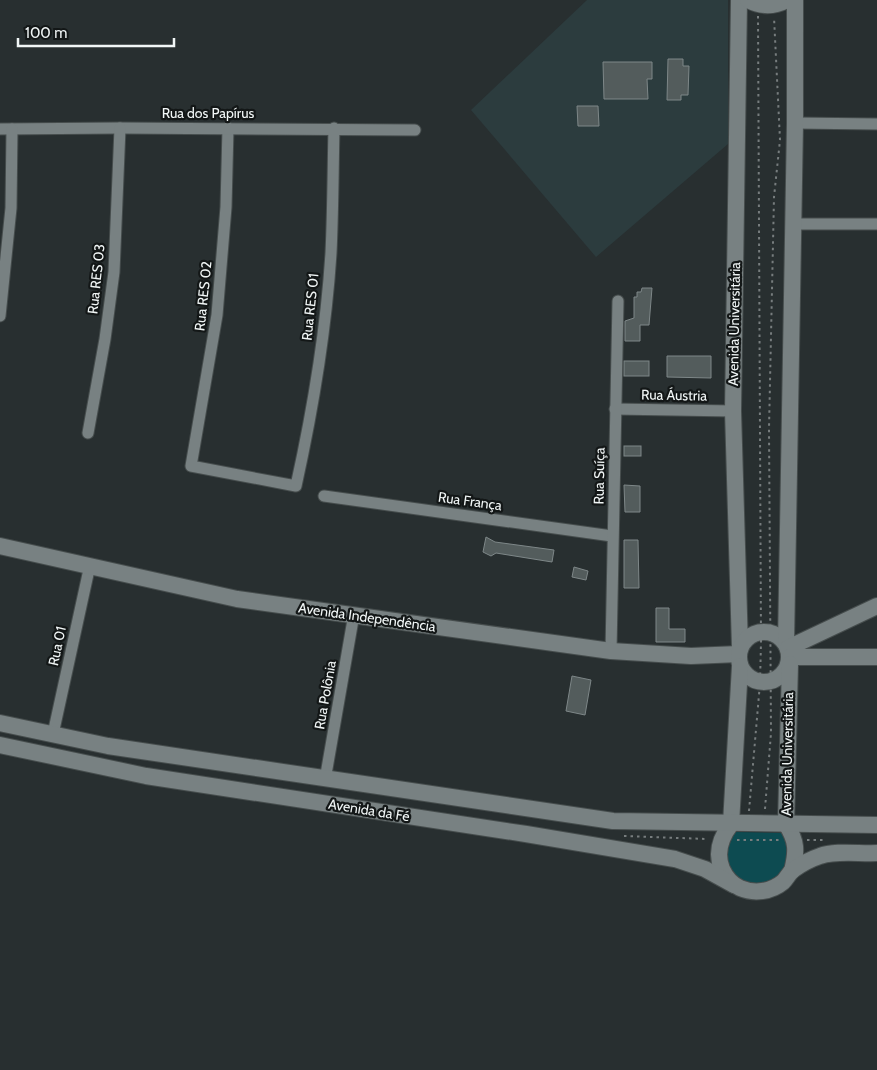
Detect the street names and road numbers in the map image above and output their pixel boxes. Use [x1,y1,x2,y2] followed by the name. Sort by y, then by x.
[162,104,255,122] street label: Rua dos Papírus
[83,243,109,315] street label: Rua RES 03
[190,260,216,332] street label: Rua RES 02
[724,262,744,386] street label: Avenida Universitária
[298,273,322,341] street label: Rua RES 01
[641,385,707,405] street label: Rua Áustria
[590,447,609,505] street label: Rua Suíça
[437,488,503,514] street label: Rua França
[297,598,437,636] street label: Avenida Independência
[44,625,70,667] street label: Rua 01
[310,659,340,731] street label: Rua Polônia
[777,692,797,816] street label: Avenida Universitária
[327,795,411,825] street label: Avenida da Fé

